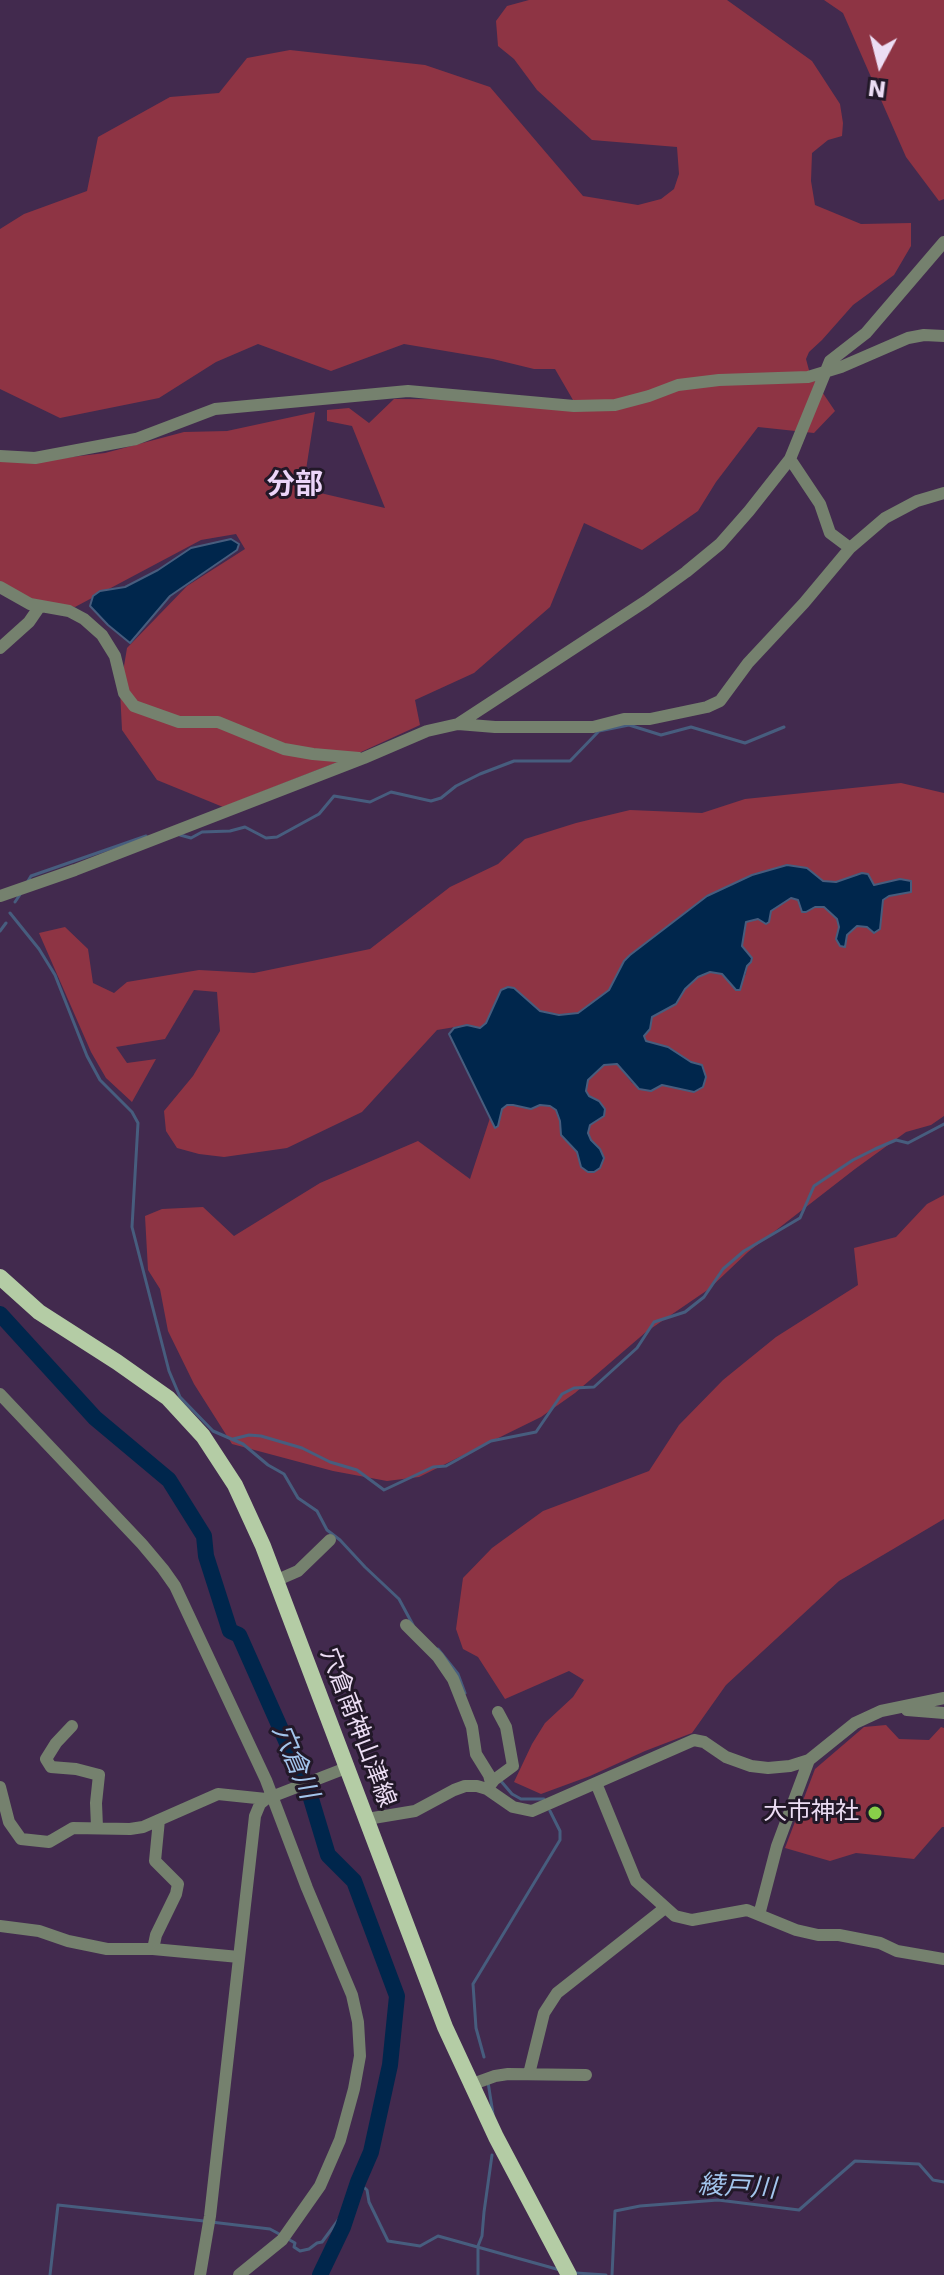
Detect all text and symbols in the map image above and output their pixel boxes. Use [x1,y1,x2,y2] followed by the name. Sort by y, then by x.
[840,24,920,104] north arrow
[866,75,888,102] text: N
[267,469,323,503] district label: 分部
[313,1644,401,1812] street label: 穴倉南神山津線
[264,1720,324,1804] water label: 穴倉川
[763,1799,859,1827] place label: 大市神社
[866,1804,884,1822] marker: 大市神社
[697,2170,777,2206] water label: 綾戸川

